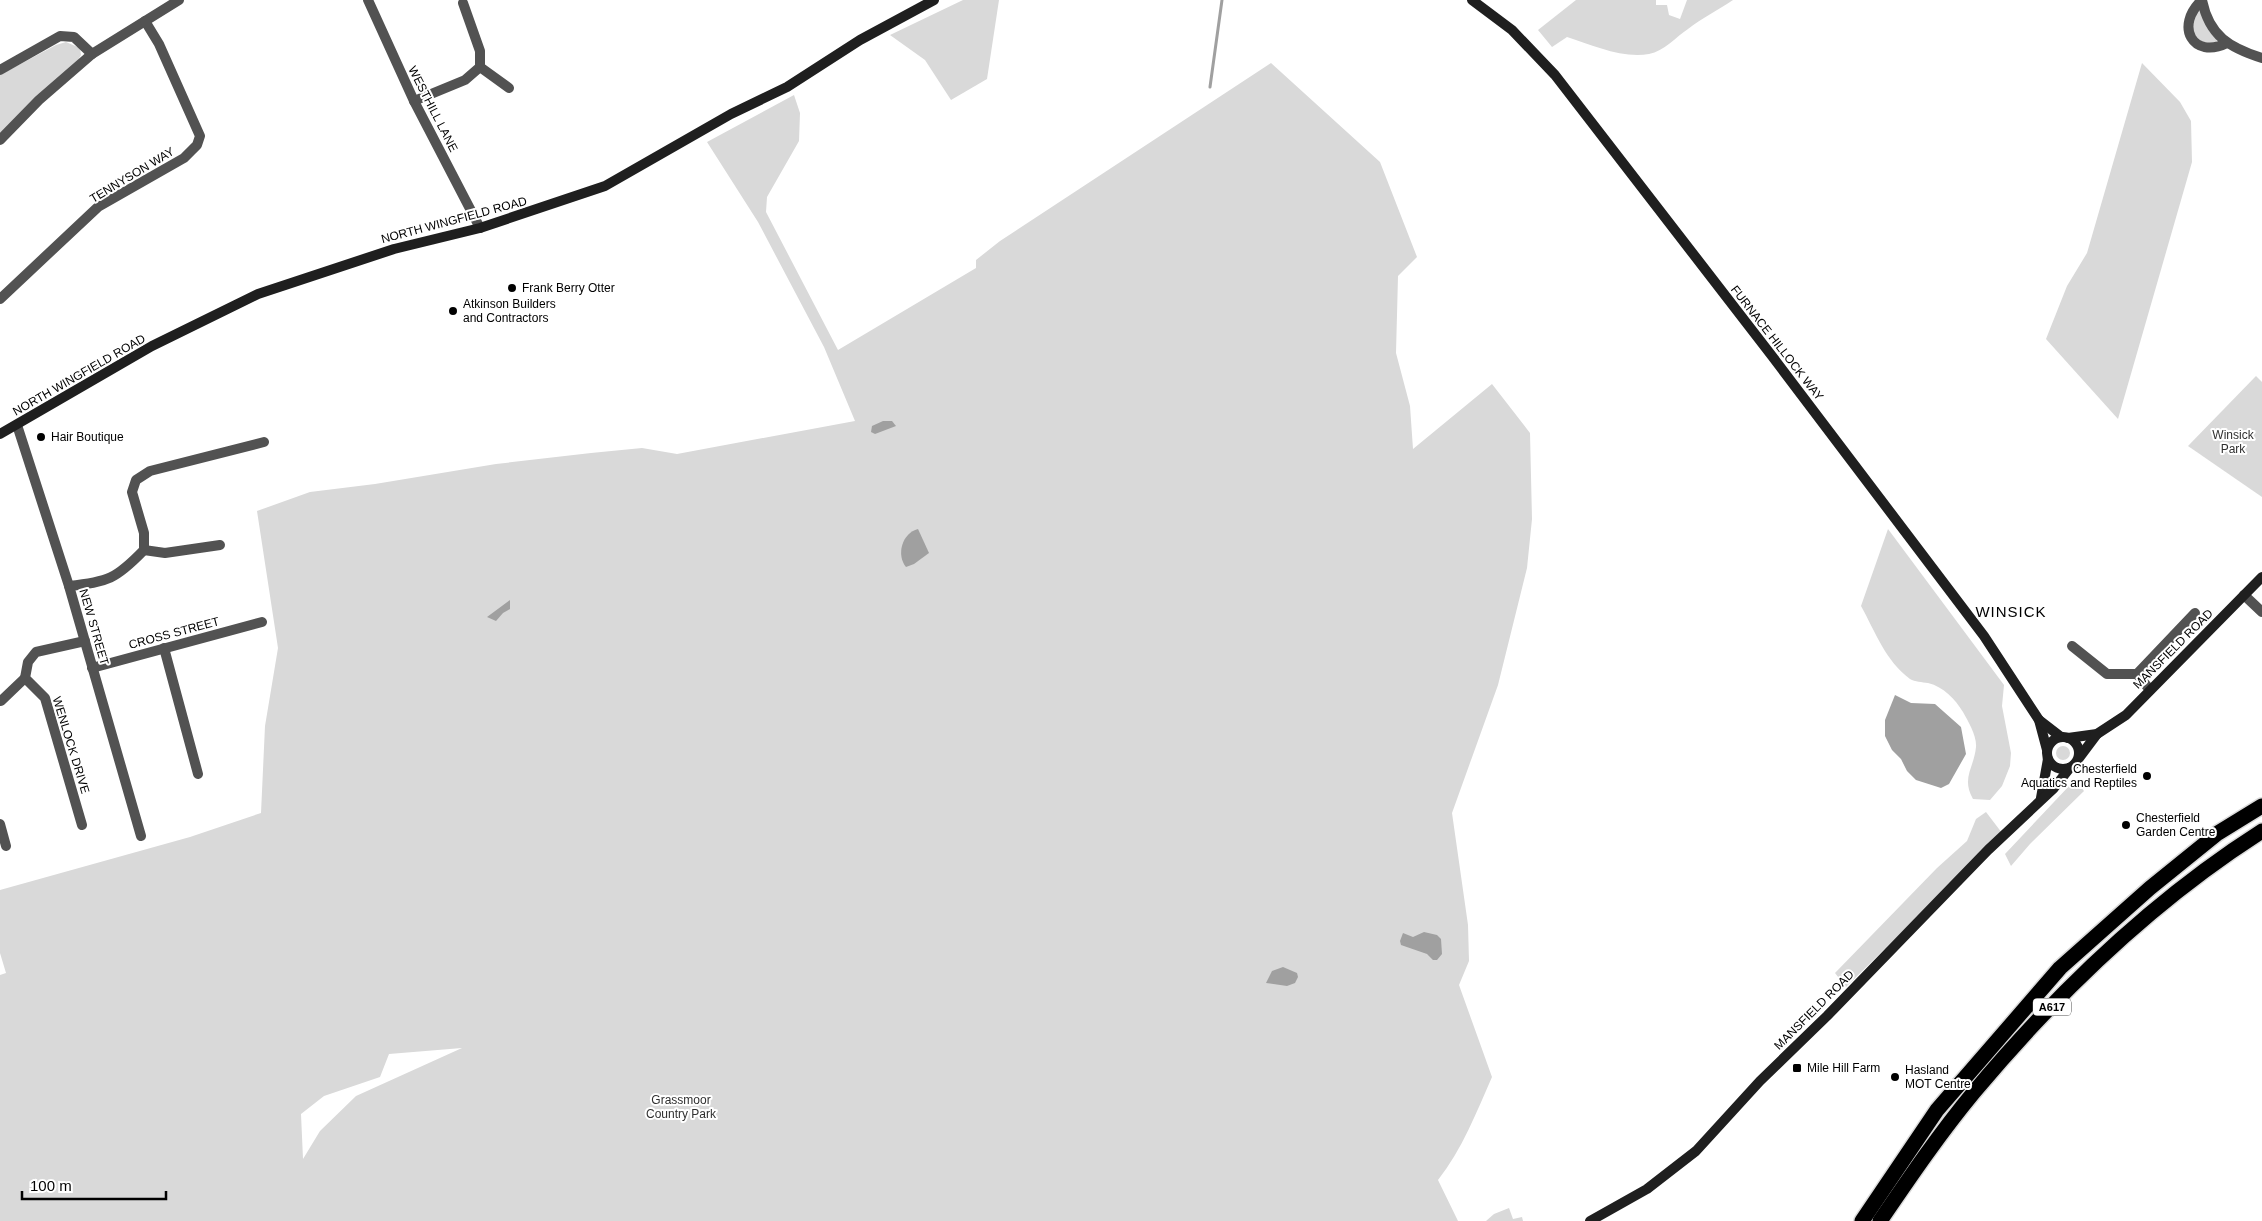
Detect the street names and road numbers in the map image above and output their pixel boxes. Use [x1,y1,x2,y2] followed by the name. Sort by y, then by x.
[405,64,461,154] street label: WESTHILL LANE
[87,144,177,206] street label: TENNYSON WAY
[380,194,529,246] street label: NORTH WINGFIELD ROAD
[1728,283,1826,403] street label: FURNACE HILLOCK WAY
[10,331,148,419] street label: NORTH WINGFIELD ROAD
[76,587,112,667] street label: NEW STREET
[2130,606,2216,692] street label: MANSFIELD ROAD
[127,614,222,652] street label: CROSS STREET
[50,695,92,795] street label: WENLOCK DRIVE
[1771,967,1857,1053] street label: MANSFIELD ROAD
[2033,999,2071,1016] road number: A617

